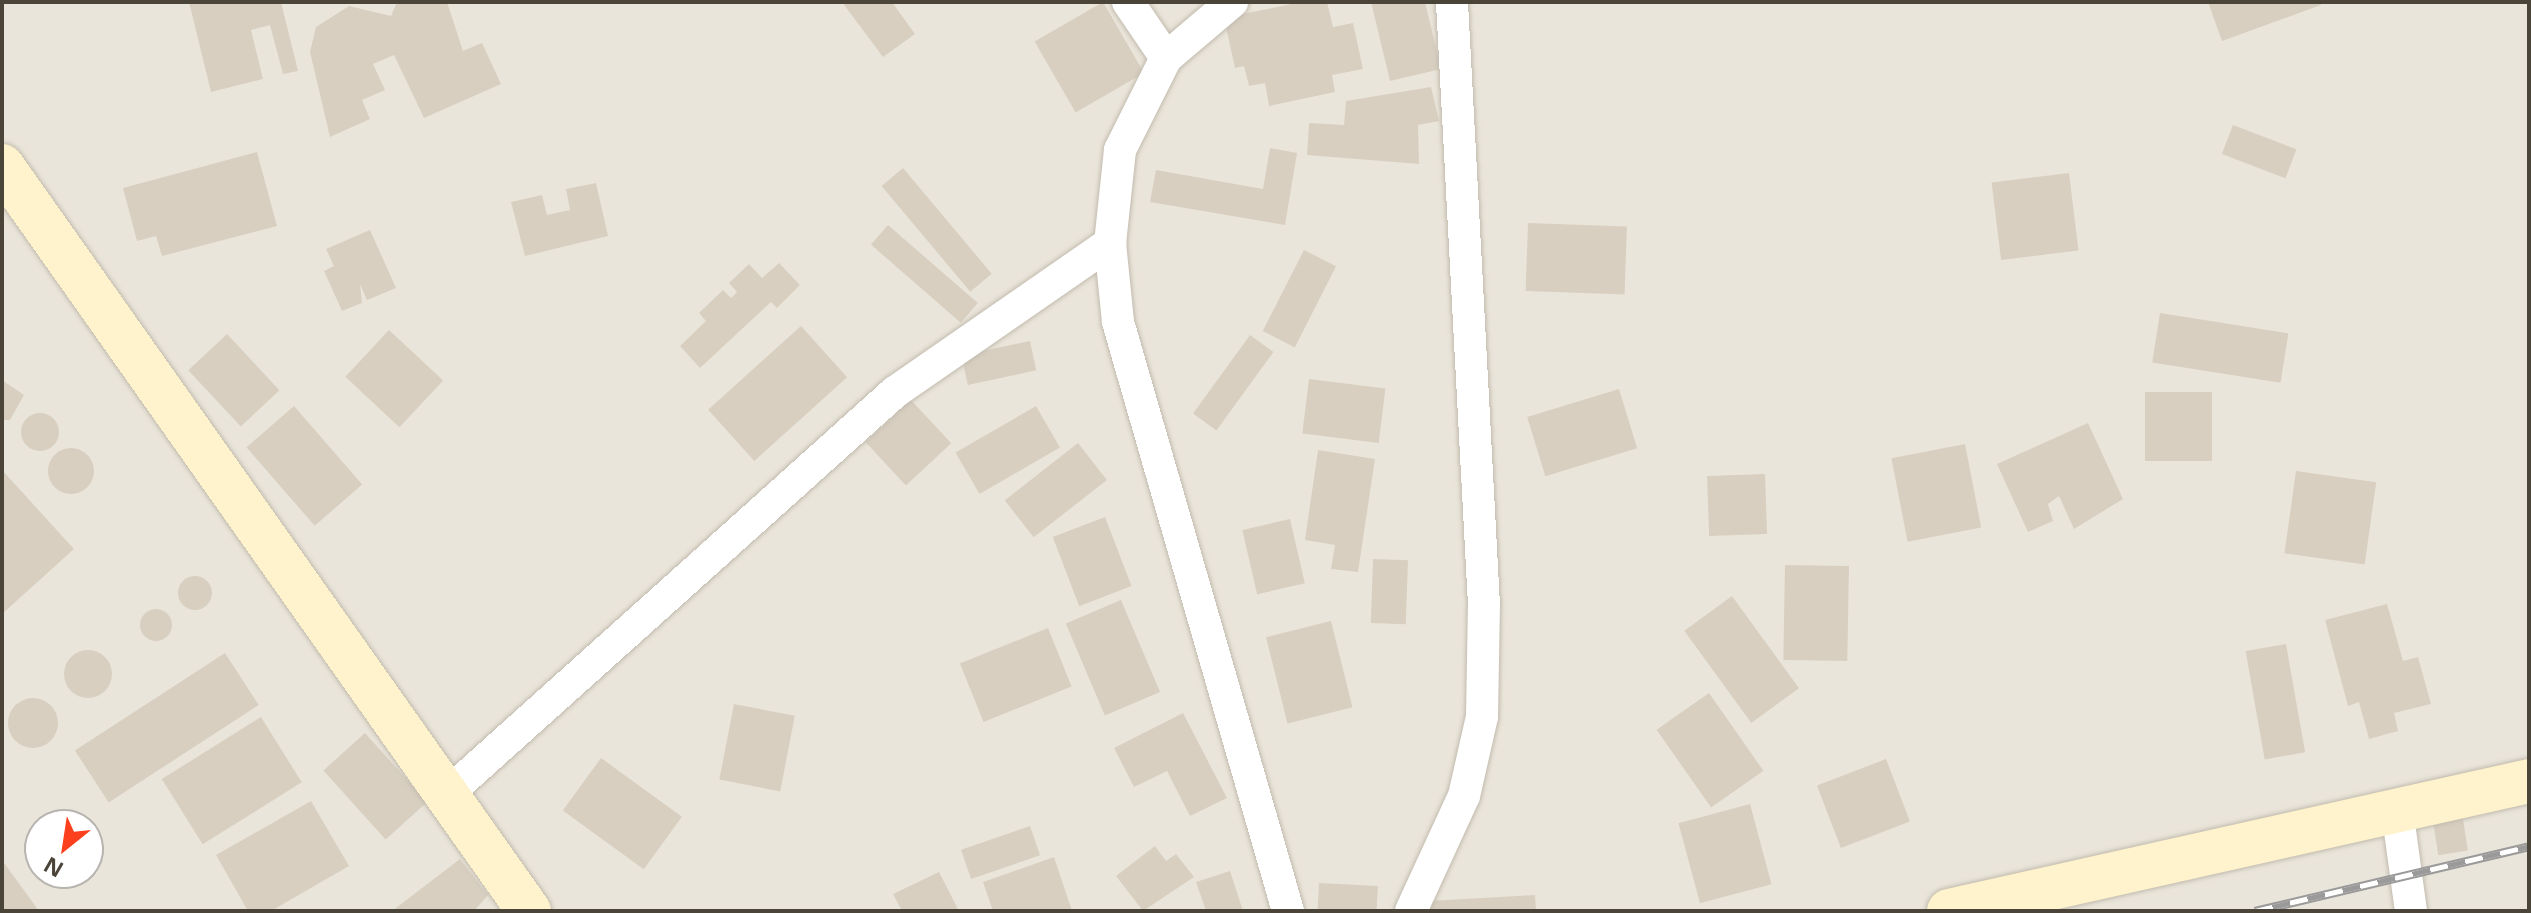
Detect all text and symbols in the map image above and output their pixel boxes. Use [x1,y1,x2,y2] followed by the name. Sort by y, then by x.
[24,809,104,889] north arrow
[38,851,68,886] text: N

